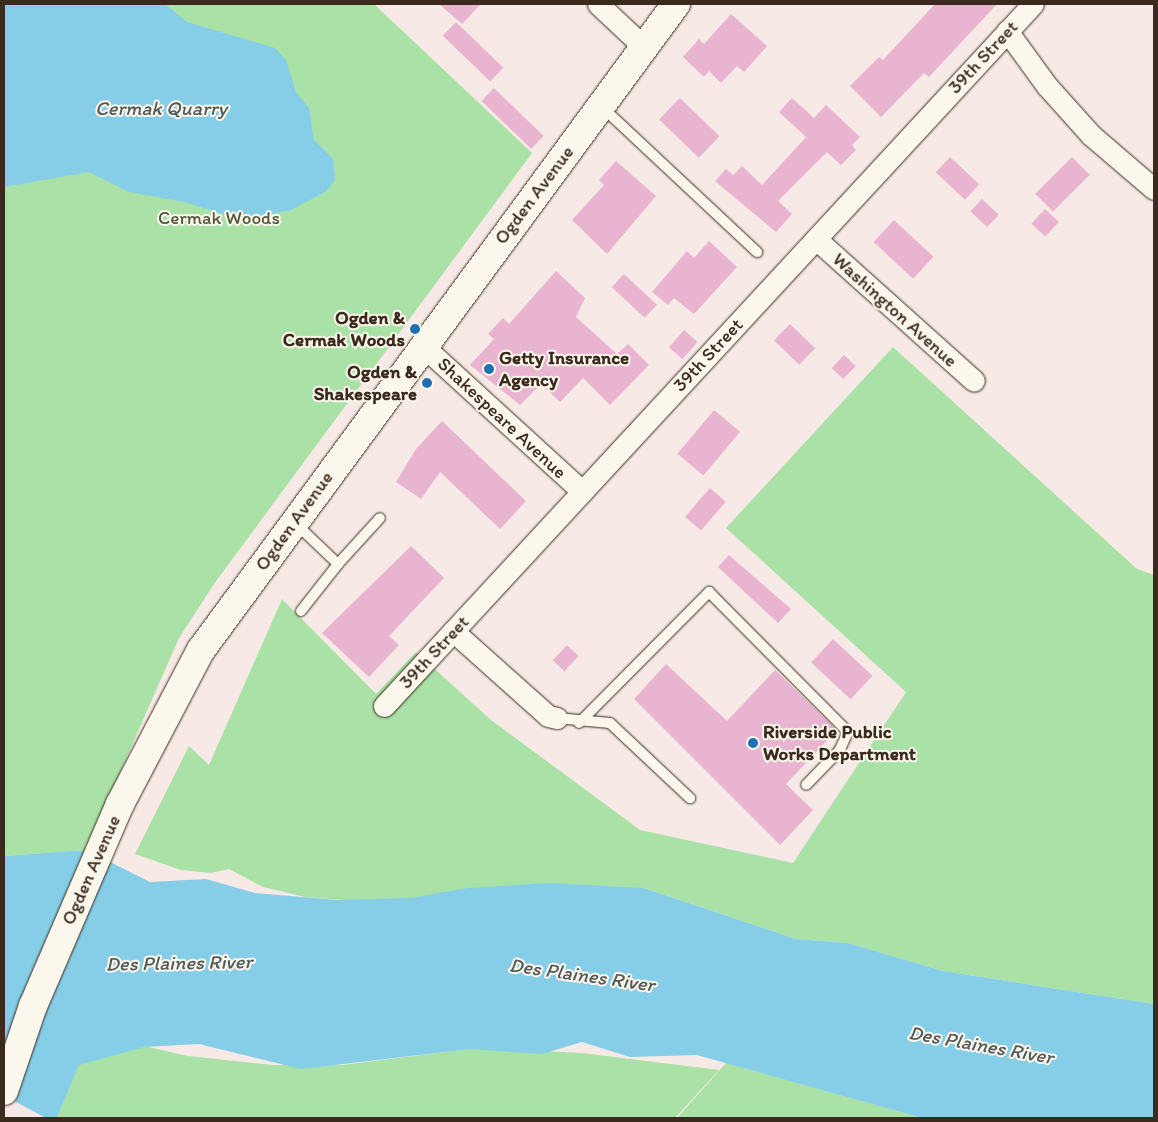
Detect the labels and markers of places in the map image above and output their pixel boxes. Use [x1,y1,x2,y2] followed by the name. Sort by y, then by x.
[284,307,405,351] place label: Ogden & Cermak Woods
[409,323,421,335] marker: Ogden & Cermak Woods
[499,347,630,391] place label: Getty Insurance Agency
[314,361,417,405] place label: Ogden & Shakespeare
[483,363,495,375] marker: Getty Insurance Agency
[421,377,433,389] marker: Ogden & Shakespeare
[763,721,916,765] place label: Riverside Public Works Department
[747,737,759,749] marker: Riverside Public Works Department

